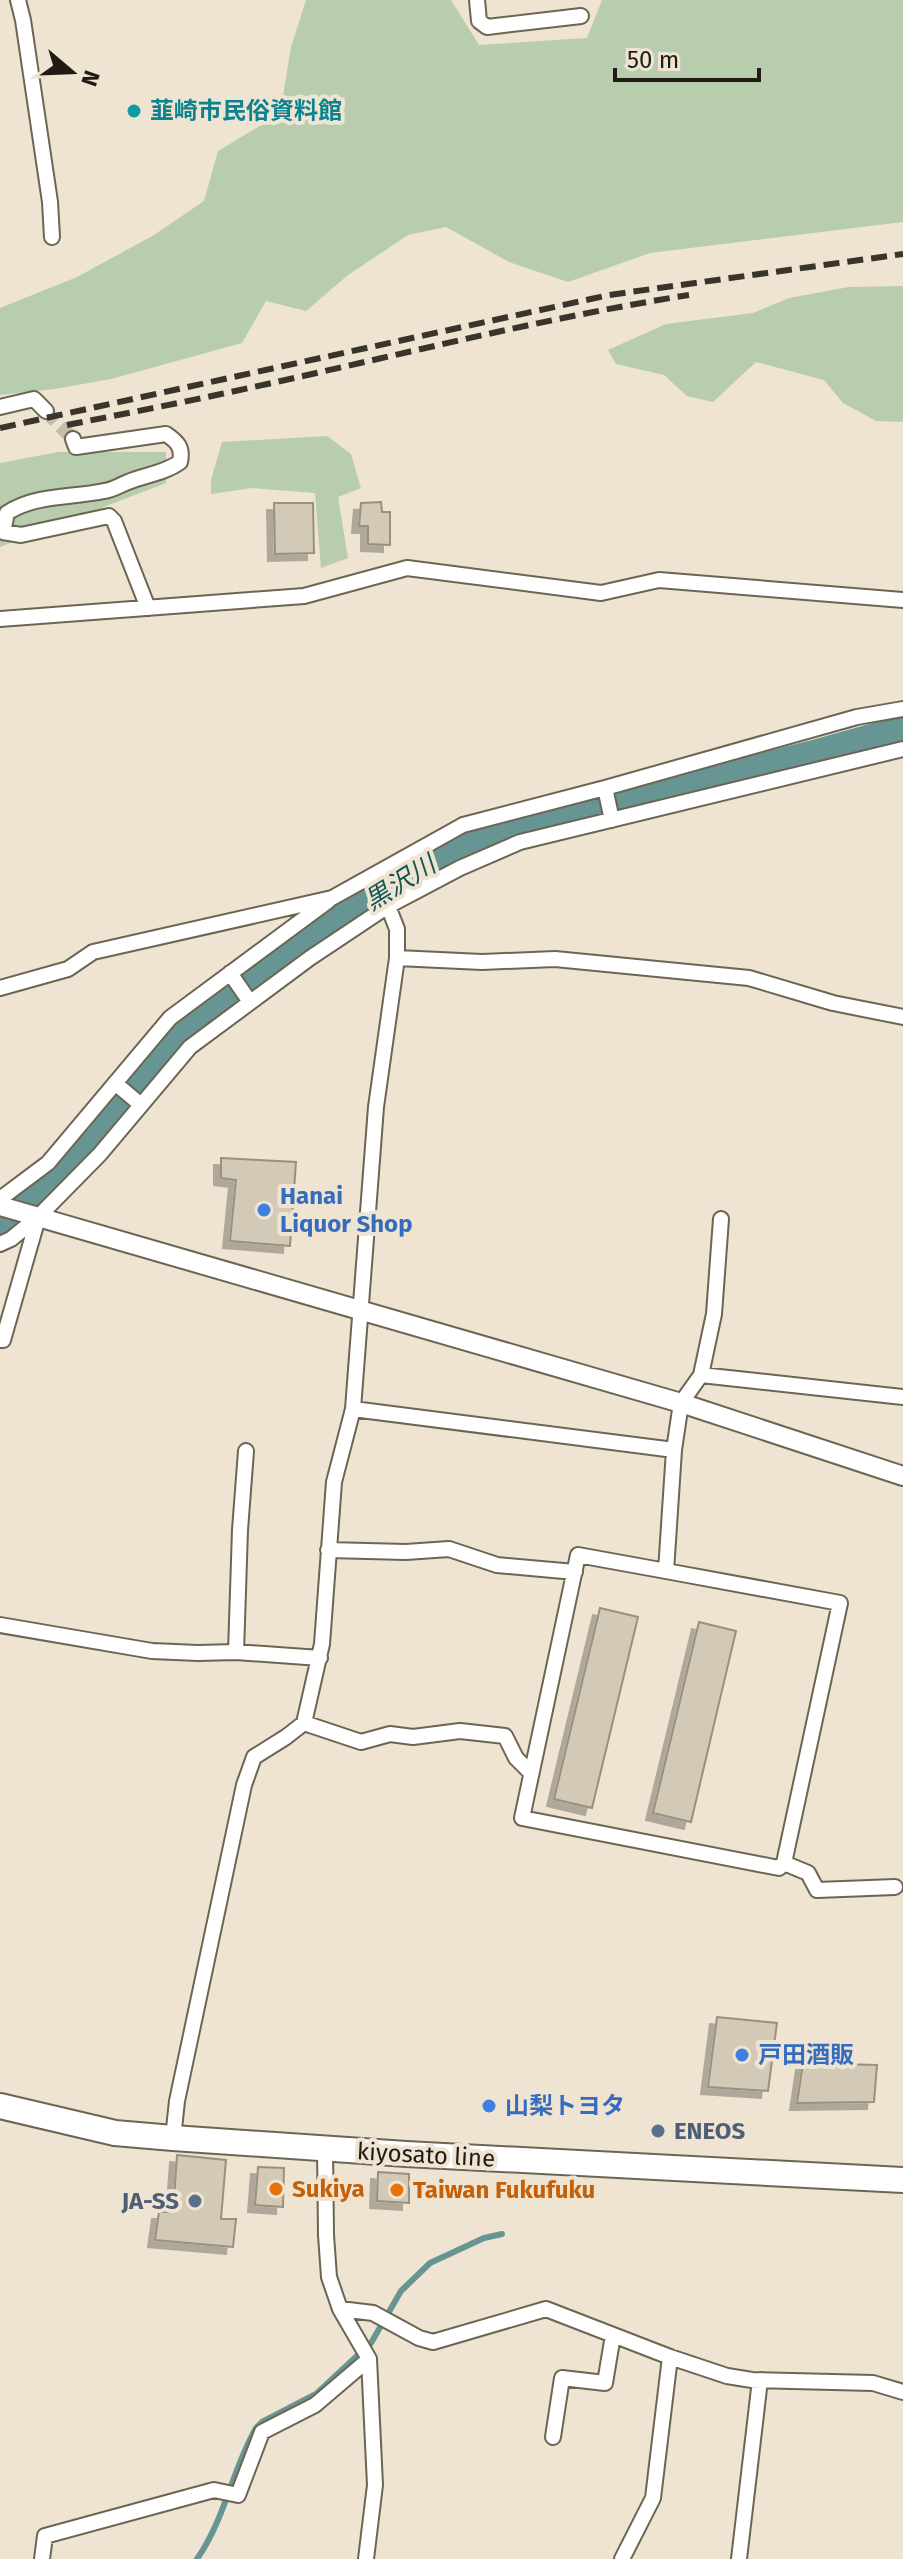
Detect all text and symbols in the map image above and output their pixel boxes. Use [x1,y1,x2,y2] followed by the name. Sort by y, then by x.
[32,32,112,112] north arrow
[615,32,759,82] scale bar
[627,46,679,74] text: 50 m
[75,67,106,90] text: N
[150,97,342,125] place label: 韮崎市民俗資料館
[125,102,143,120] marker: 韮崎市民俗資料館
[359,848,444,917] water label: 黒沢川
[280,1182,412,1238] place label: Hanai Liquor Shop
[255,1201,273,1219] marker: Hanai Liquor Shop
[758,2041,854,2069] place label: 戸田酒販
[733,2046,751,2064] marker: 戸田酒販
[505,2092,625,2120] place label: 山梨トヨタ
[480,2097,498,2115] marker: 山梨トヨタ
[674,2117,745,2145] place label: ENEOS
[649,2122,667,2140] marker: ENEOS
[356,2137,496,2173] street label: kiyosato line
[292,2175,365,2203] place label: Sukiya
[413,2176,595,2204] place label: Taiwan Fukufuku
[267,2180,285,2198] marker: Sukiya
[388,2181,406,2199] marker: Taiwan Fukufuku
[120,2187,179,2215] place label: JA-SS
[186,2192,204,2210] marker: JA-SS

